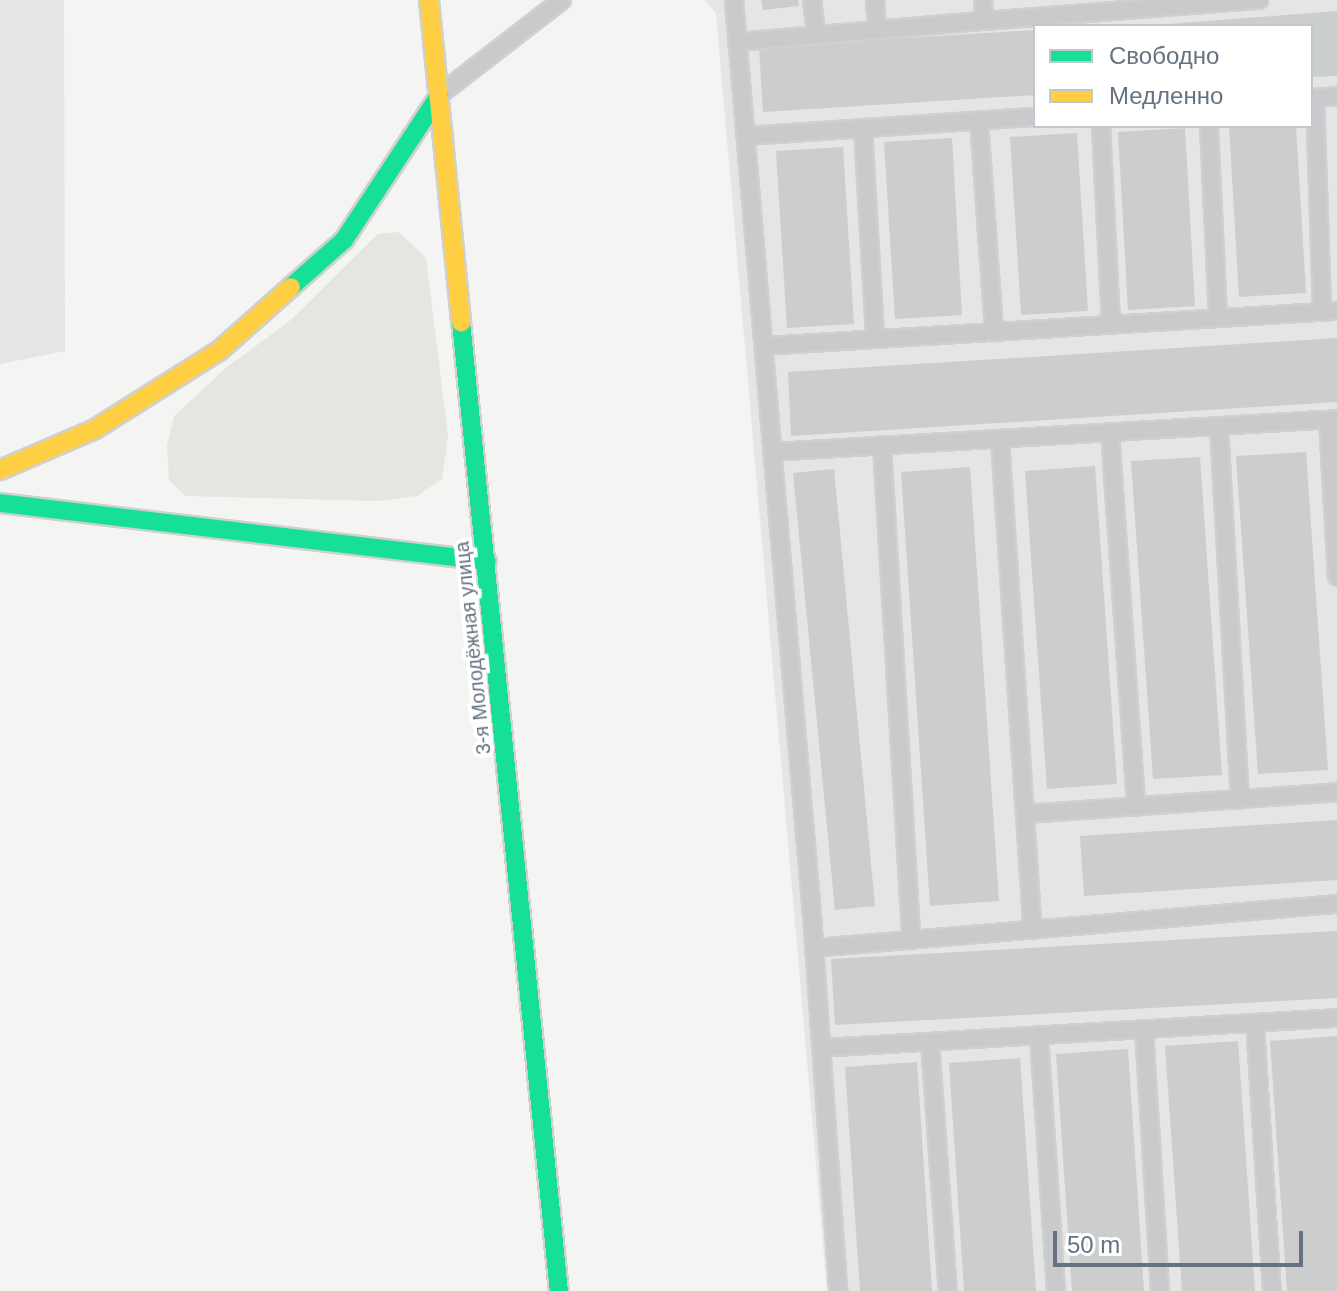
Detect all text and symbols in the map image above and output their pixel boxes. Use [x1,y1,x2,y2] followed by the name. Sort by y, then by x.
[1033,24,1313,128] legend
[1109,42,1219,69] text: Свободно
[1109,82,1223,109] text: Медленно
[450,540,496,756] street label: 3-я Молодёжная улица
[1057,1215,1307,1265] scale bar
[1067,1231,1120,1258] text: 50 m

